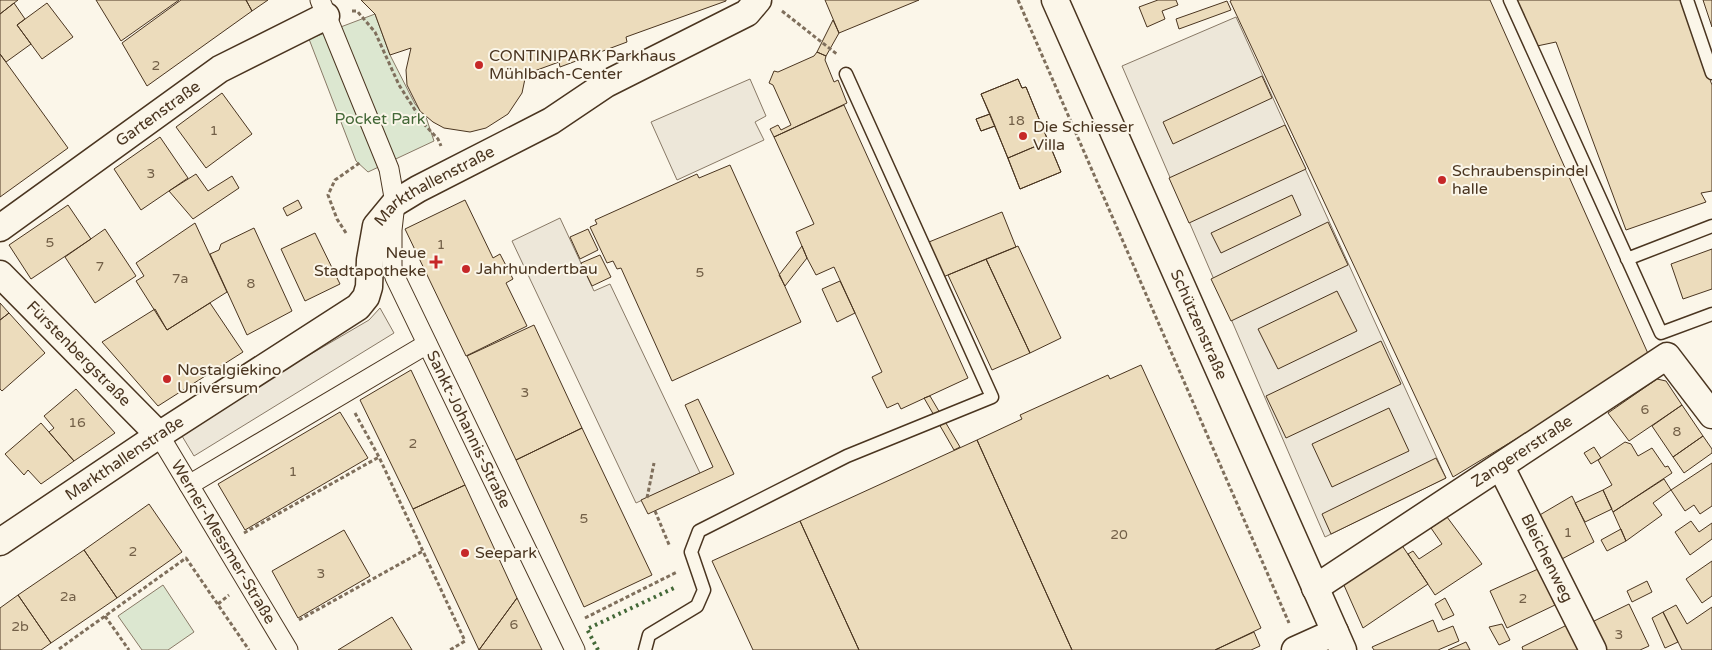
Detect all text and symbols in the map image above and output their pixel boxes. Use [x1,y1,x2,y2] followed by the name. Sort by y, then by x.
[489,46,676,84] place label: CONTINIPARK Parkhaus Mühlbach-Center
[152,57,160,74] house number: 2
[473,59,485,71] marker: CONTINIPARK Parkhaus Mühlbach-Center
[112,76,204,151] street label: Gartenstraße
[335,109,426,129] park label: Pocket Park
[1007,112,1025,129] house number: 18
[1033,117,1135,155] place label: Die Schiesser Villa
[210,122,218,139] house number: 1
[1017,130,1029,142] marker: Die Schiesser Villa
[370,142,498,230] street label: Markthallenstraße
[1452,161,1588,199] place label: Schraubenspindel halle
[147,165,155,182] house number: 3
[1436,174,1448,186] marker: Schraubenspindel halle
[46,234,54,251] house number: 5
[437,236,445,253] house number: 1
[314,243,426,281] place label: Neue Stadtapotheke
[430,256,442,268] marker: Neue Stadtapotheke
[96,258,104,275] house number: 7
[476,259,598,279] place label: Jahrhundertbau
[460,263,472,275] marker: Jahrhundertbau
[696,264,704,281] house number: 5
[1166,266,1232,383] street label: Schützenstraße
[172,270,188,287] house number: 7a
[247,275,256,292] house number: 8
[22,297,135,411] street label: Fürstenbergstraße
[422,347,515,512] street label: Sankt-Johannis-Straße
[177,360,281,398] place label: Nostalgiekino Universum
[161,373,173,385] marker: Nostalgiekino Universum
[521,384,529,401] house number: 3
[1641,401,1650,418] house number: 6
[1468,411,1576,492] street label: Zangererstraße
[61,412,188,505] street label: Markthallenstraße
[68,414,86,431] house number: 16
[1673,423,1682,440] house number: 8
[409,435,417,452] house number: 2
[166,457,280,628] street label: Werner-Messmer-Straße
[289,463,297,480] house number: 1
[580,510,588,527] house number: 5
[1516,510,1577,606] street label: Bleichenweg
[1564,524,1572,541] house number: 1
[1110,526,1128,543] house number: 20
[129,543,137,560] house number: 2
[475,543,537,563] place label: Seepark
[459,547,471,559] marker: Seepark
[317,565,325,582] house number: 3
[60,588,76,605] house number: 2a
[1519,590,1527,607] house number: 2
[510,616,519,633] house number: 6
[11,618,29,635] house number: 2b
[1615,626,1623,643] house number: 3

